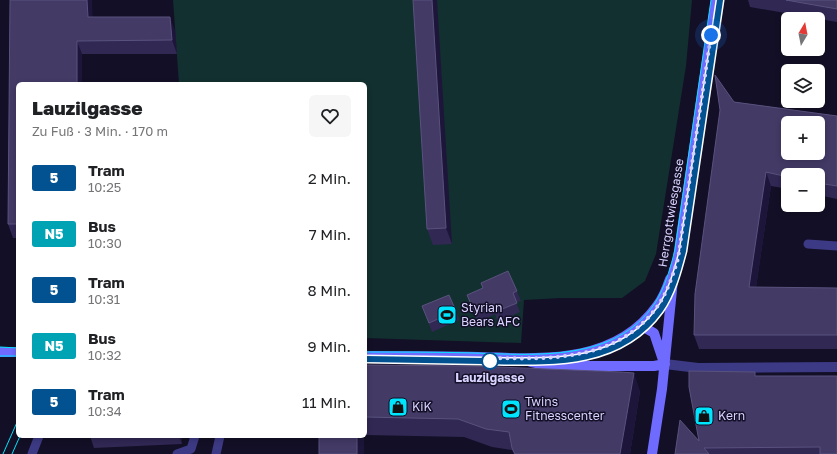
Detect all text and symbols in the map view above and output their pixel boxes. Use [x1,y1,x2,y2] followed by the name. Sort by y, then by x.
[781,12,825,56] north arrow
[781,12,825,212] map controls
[701,25,721,45] your location
[781,64,825,108] button: layers
[309,95,351,137] button: heart
[32,96,143,119] text: Lauzilgasse
[781,116,825,160] button: +
[32,123,168,139] text: Zu Fuß · 3 Min. · 170 m
[655,158,686,268] street label: Herrgottwiesgasse
[88,161,125,179] text: Tram
[781,168,825,212] button: −
[50,169,58,186] text: 5
[308,169,351,187] text: 2 Min.
[88,179,121,195] text: 10:25
[88,217,116,235] text: Bus
[44,225,64,242] text: N5
[309,225,351,243] text: 7 Min.
[88,235,122,251] text: 10:30
[88,273,125,291] text: Tram
[50,281,58,298] text: 5
[307,281,351,299] text: 8 Min.
[88,291,120,307] text: 10:31
[461,300,520,329] place label: Styrian Bears AFC
[436,304,458,326] sports icon: Styrian Bears AFC
[88,329,116,347] text: Bus
[44,337,64,354] text: N5
[308,337,351,355] text: 9 Min.
[88,347,121,363] text: 10:32
[481,352,499,370] marker: Lauzilgasse
[455,370,525,385] place label: Lauzilgasse
[88,385,125,403] text: Tram
[50,393,58,410] text: 5
[302,393,351,411] text: 11 Min.
[525,394,605,423] place label: Twins Fitnesscenter
[387,396,409,418] shop icon: KiK
[500,398,522,420] sports icon: Twins Fitnesscenter
[412,399,432,414] place label: KiK
[88,403,122,419] text: 10:34
[693,405,715,427] shop icon: Kern
[718,408,745,423] place label: Kern

